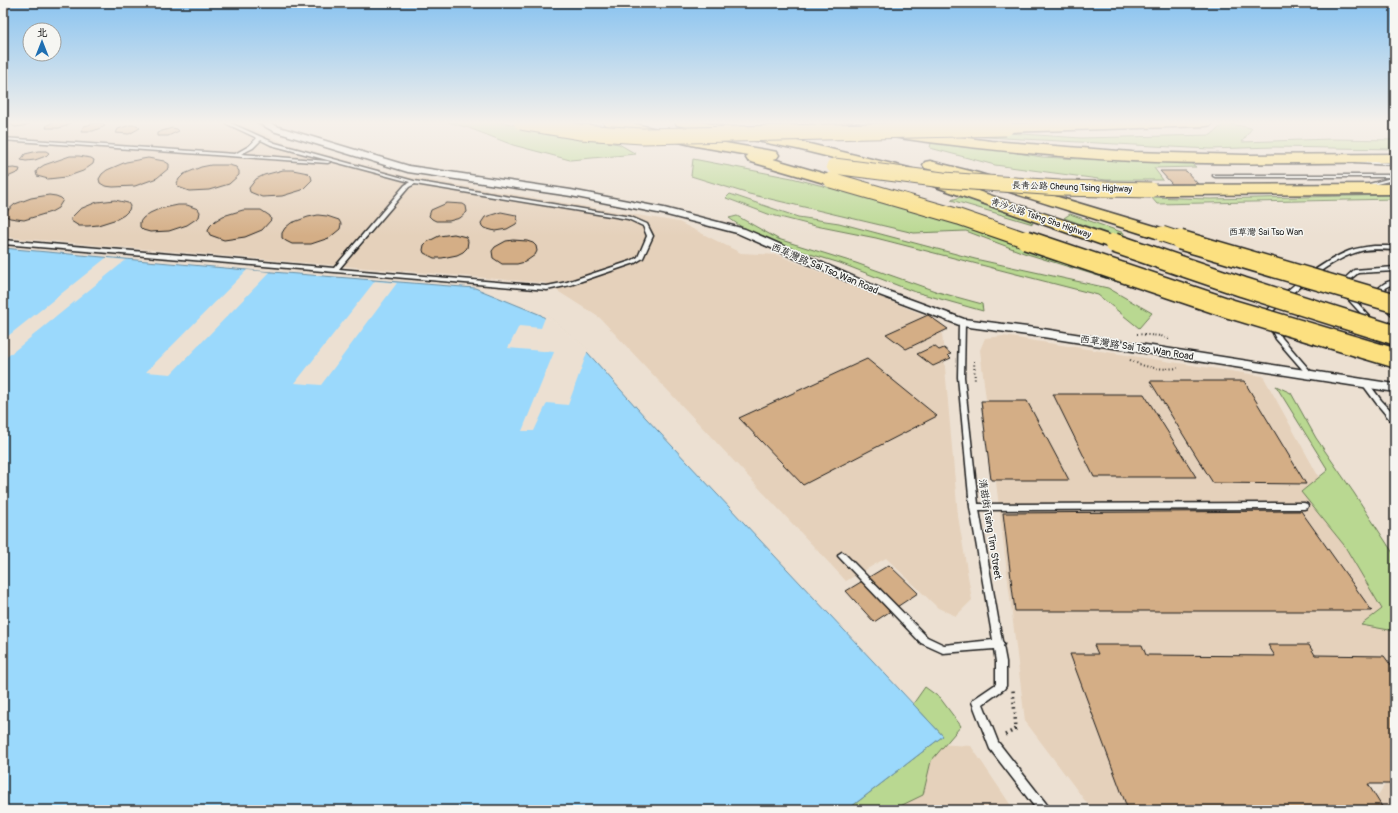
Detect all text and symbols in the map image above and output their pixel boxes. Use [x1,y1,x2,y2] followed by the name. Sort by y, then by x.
[22,22,62,62] north arrow
[37,26,48,39] text: 北
[1012,180,1132,195] street label: 長青公路 Cheung Tsing Highway
[989,196,1093,241] street label: 青沙公路 Tsing Sha Highway
[1229,227,1303,238] district label: 西草灣 Sai Tso Wan
[769,241,880,297] street label: 西草灣路 Sai Tso Wan Road
[1079,333,1195,363] street label: 西草灣路 Sai Tso Wan Road
[976,478,1004,581] street label: 清甜街 Tsing Tim Street

